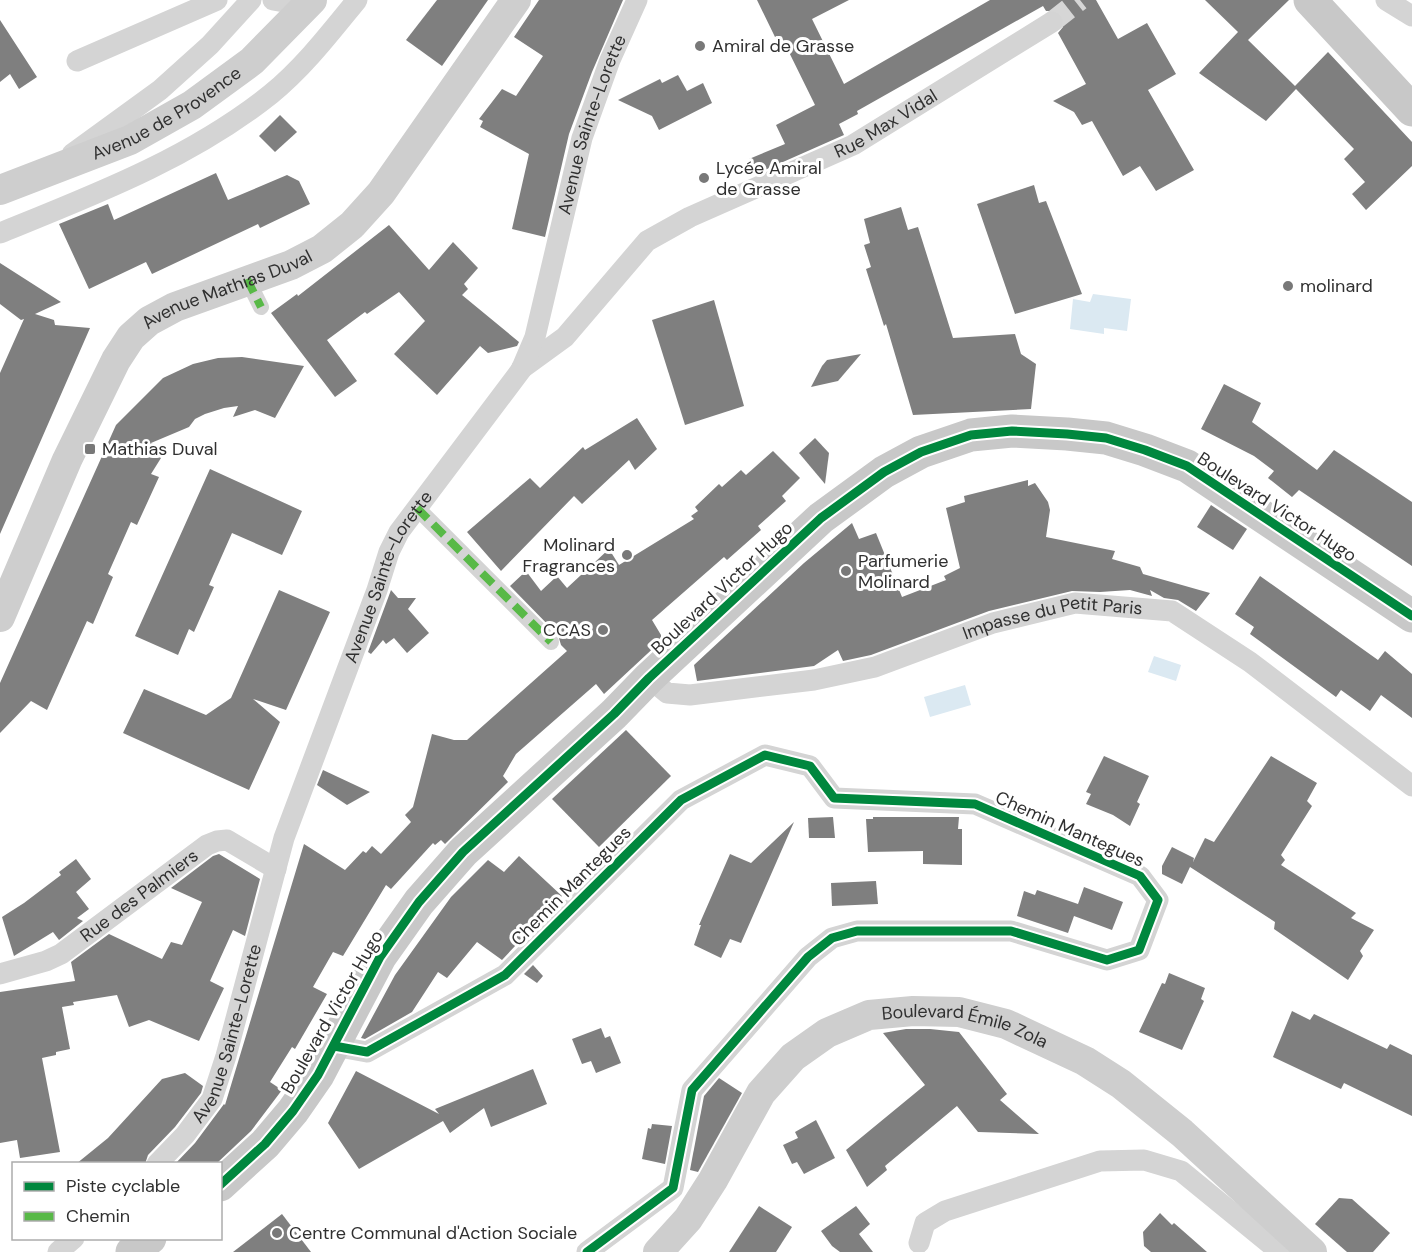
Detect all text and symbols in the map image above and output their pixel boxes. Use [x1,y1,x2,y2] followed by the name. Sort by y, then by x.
[552,31,632,217] street label: Avenue Sainte-Lorette
[712,34,854,58] place label: Amiral de Grasse
[693,39,707,53] marker: Amiral de Grasse
[88,61,246,166] street label: Avenue de Provence
[831,84,942,164] street label: Rue Max Vidal
[716,156,822,201] place label: Lycée Amiral de Grasse
[697,171,711,185] marker: Lycée Amiral de Grasse
[136,244,316,334] street label: Avenue Mathias Duval
[1300,274,1373,298] place label: molinard
[1281,279,1295,293] marker: molinard
[102,437,218,461] place label: Mathias Duval
[83,442,97,456] marker: Mathias Duval
[1193,447,1361,567] street label: Boulevard Victor Hugo
[339,486,438,666] street label: Avenue Sainte-Lorette
[646,516,798,660] street label: Boulevard Victor Hugo
[523,533,615,578] place label: Molinard Fragrances
[620,548,634,562] marker: Molinard Fragrances
[858,549,948,594] place label: Parfumerie Molinard
[839,564,853,578] marker: Parfumerie Molinard
[959,590,1144,645] street label: Impasse du Petit Paris
[543,618,591,642] place label: CCAS
[596,623,610,637] marker: CCAS
[992,785,1148,873] street label: Chemin Mantegues
[506,821,636,951] street label: Chemin Mantegues
[75,844,203,948] street label: Rue des Palmiers
[275,926,389,1098] street label: Boulevard Victor Hugo
[186,941,267,1128] street label: Avenue Sainte-Lorette
[881,999,1052,1054] street label: Boulevard Émile Zola
[12,1162,222,1240] legend
[66,1174,180,1198] text: Piste cyclable
[66,1204,130,1228] text: Chemin
[289,1221,577,1245] place label: Centre Communal d'Action Sociale
[270,1226,284,1240] marker: Centre Communal d'Action Sociale

